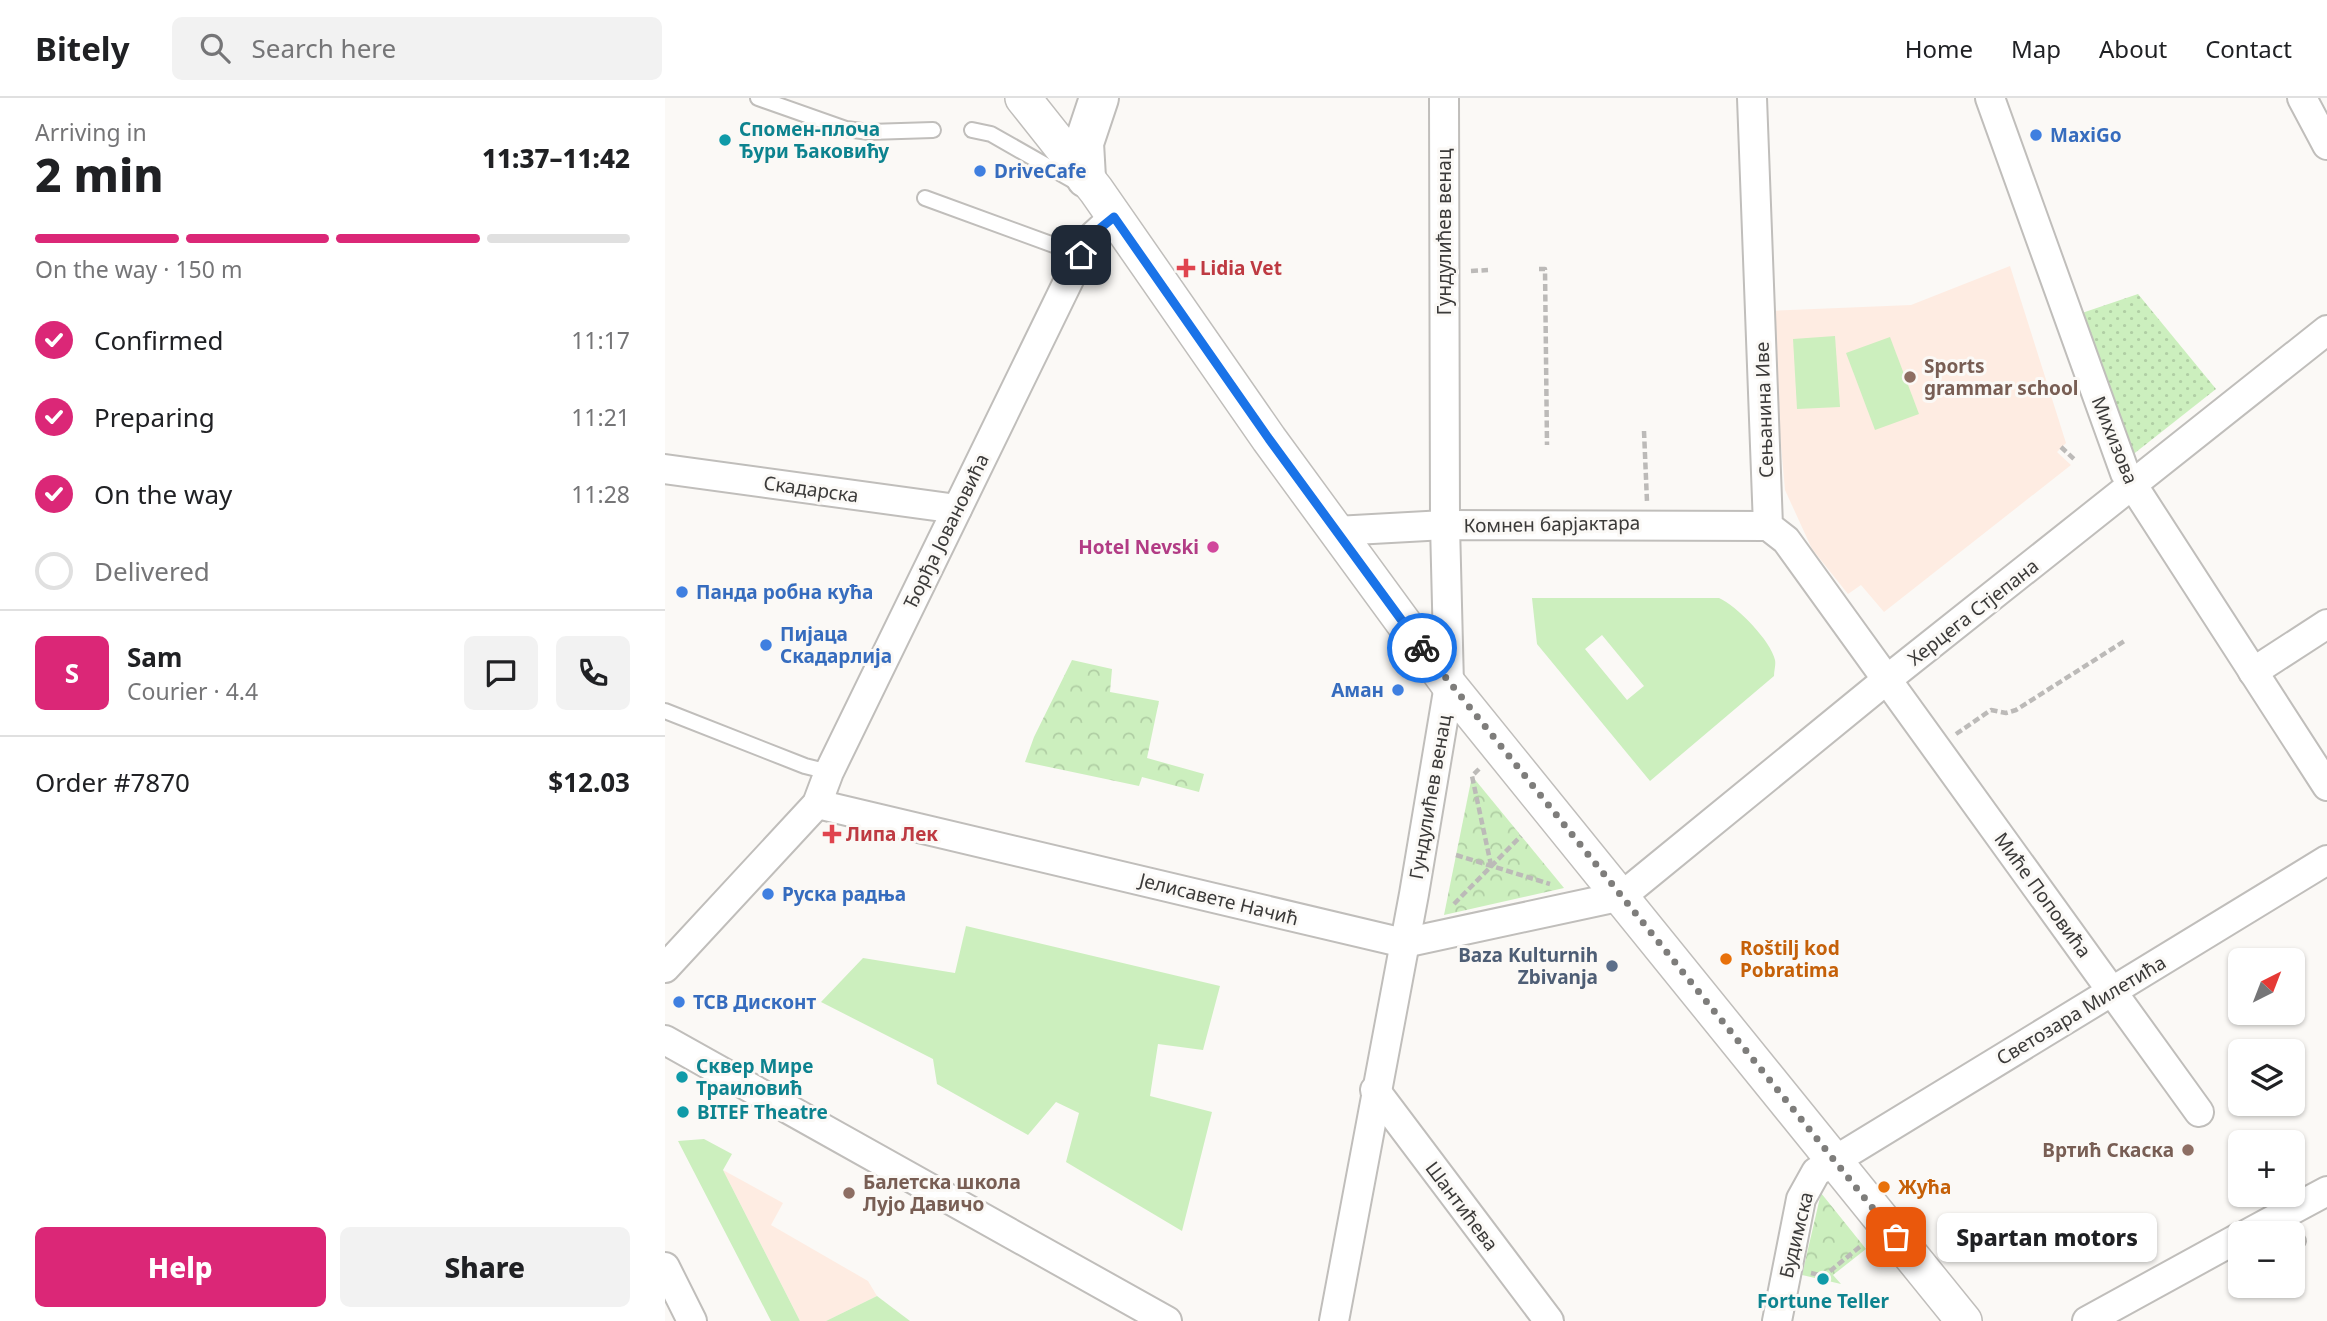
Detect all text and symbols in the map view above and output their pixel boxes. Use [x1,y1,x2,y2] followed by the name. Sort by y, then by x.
[172,17,662,80] search box
[35,26,130,71] text: Bitely
[196,29,234,67] icon: search
[252,30,396,66] text: Search here
[1905,32,1973,65] text: Home
[2011,32,2061,65] text: Map
[2099,32,2167,65] text: About
[2205,32,2292,65] text: Contact
[35,116,147,148] text: Arriving in
[739,116,889,164] place label: Спомен-плоча Ђури Ђаковићу
[2050,122,2122,148] place label: MaxiGo
[2028,127,2044,143] marker: MaxiGo
[717,132,733,148] marker: Спомен-плоча Ђури Ђаковићу
[482,140,630,176] text: 11:37–11:42
[35,143,164,205] text: 2 min
[1431,148,1457,315] street label: Гундулићев венац
[994,158,1087,184] place label: DriveCafe
[972,163,988,179] marker: DriveCafe
[1051,225,1111,285] pin
[1062,236,1100,274] icon: home
[35,253,242,285] text: On the way · 150 m
[1200,255,1282,281] place label: Lidia Vet
[1178,260,1194,276] marker: Lidia Vet
[35,321,73,359] icon: check
[94,322,224,358] text: Confirmed
[571,324,630,356] text: 11:17
[1749,341,1779,479] street label: Сењанина Иве
[1924,353,2078,401] place label: Sports grammar school
[1902,369,1918,385] marker: Sports grammar school
[2086,392,2144,488] street label: Михизова
[35,398,73,436] icon: check
[94,399,215,435] text: Preparing
[571,401,630,433] text: 11:21
[897,449,995,613] street label: Ђорђа Јовановића
[762,469,860,509] street label: Скадарска
[35,475,73,513] icon: check
[94,476,232,512] text: On the way
[571,478,630,510] text: 11:28
[1463,509,1641,539] street label: Комнен барјактара
[1078,534,1199,560] place label: Hotel Nevski
[1205,539,1221,555] marker: Hotel Nevski
[94,553,210,589] text: Delivered
[1902,553,2044,671] street label: Херцега Стјепана
[696,579,873,605] place label: Панда робна кућа
[674,584,690,600] marker: Панда робна кућа
[1387,613,1457,683] courier
[780,621,892,669] place label: Пијаца Скадарлија
[1403,629,1441,667] icon: bike
[464,636,538,710] button: chat
[556,636,630,710] button: phone
[758,637,774,653] marker: Пијаца Скадарлија
[127,639,182,675] text: Sam
[65,655,79,691] text: S
[127,675,258,707] text: Courier · 4.4
[1331,677,1384,703] place label: Аман
[1390,682,1406,698] marker: Аман
[1403,712,1457,881] street label: Гундулићев венац
[35,764,190,800] text: Order #7870
[548,764,630,800] text: $12.03
[846,821,938,847] place label: Липа Лек
[824,826,840,842] marker: Липа Лек
[1989,827,2097,963] street label: Миће Поповића
[1135,866,1301,931] street label: Јелисавете Начић
[782,881,906,907] place label: Руска радња
[760,886,776,902] marker: Руска радња
[1740,935,1840,983] place label: Roštilj kod Pobratima
[1458,942,1598,990] place label: Baza Kulturnih Zbivanja
[2228,948,2305,1026] north arrow
[2228,948,2305,1298] map controls
[1991,949,2171,1071] street label: Светозара Милетића
[1718,951,1734,967] marker: Roštilj kod Pobratima
[1604,958,1620,974] marker: Baza Kulturnih Zbivanja
[693,989,816,1015] place label: ТСВ Дисконт
[671,994,687,1010] marker: ТСВ Дисконт
[2228,1039,2305,1116] button: layers
[696,1053,813,1101] place label: Сквер Мире Траиловић
[674,1069,690,1085] marker: Сквер Мире Траиловић
[697,1099,828,1125] place label: BITEF Theatre
[675,1104,691,1120] marker: BITEF Theatre
[2228,1130,2305,1207] button: +
[2042,1137,2174,1163] place label: Вртић Скаска
[2180,1142,2196,1158] marker: Вртић Скаска
[1420,1156,1504,1256] street label: Шантићева
[863,1169,1021,1217] place label: Балетска школа Лујо Давичо
[1898,1174,1951,1200] place label: Жућа
[1876,1179,1892,1195] marker: Жућа
[841,1185,857,1201] marker: Балетска школа Лујо Давичо
[1773,1189,1819,1281] street label: Будимска
[1866,1207,1926,1267] pin
[1938,1212,2159,1262] callout: Spartan motors
[1877,1218,1915,1256] icon: bag
[1956,1221,2138,1253] text: Spartan motors
[2228,1221,2305,1298] button: −
[35,1227,326,1307] button: Help
[340,1227,630,1307] button: Share
[1815,1271,1831,1287] marker: Fortune Teller
[1757,1288,1890,1314] place label: Fortune Teller

